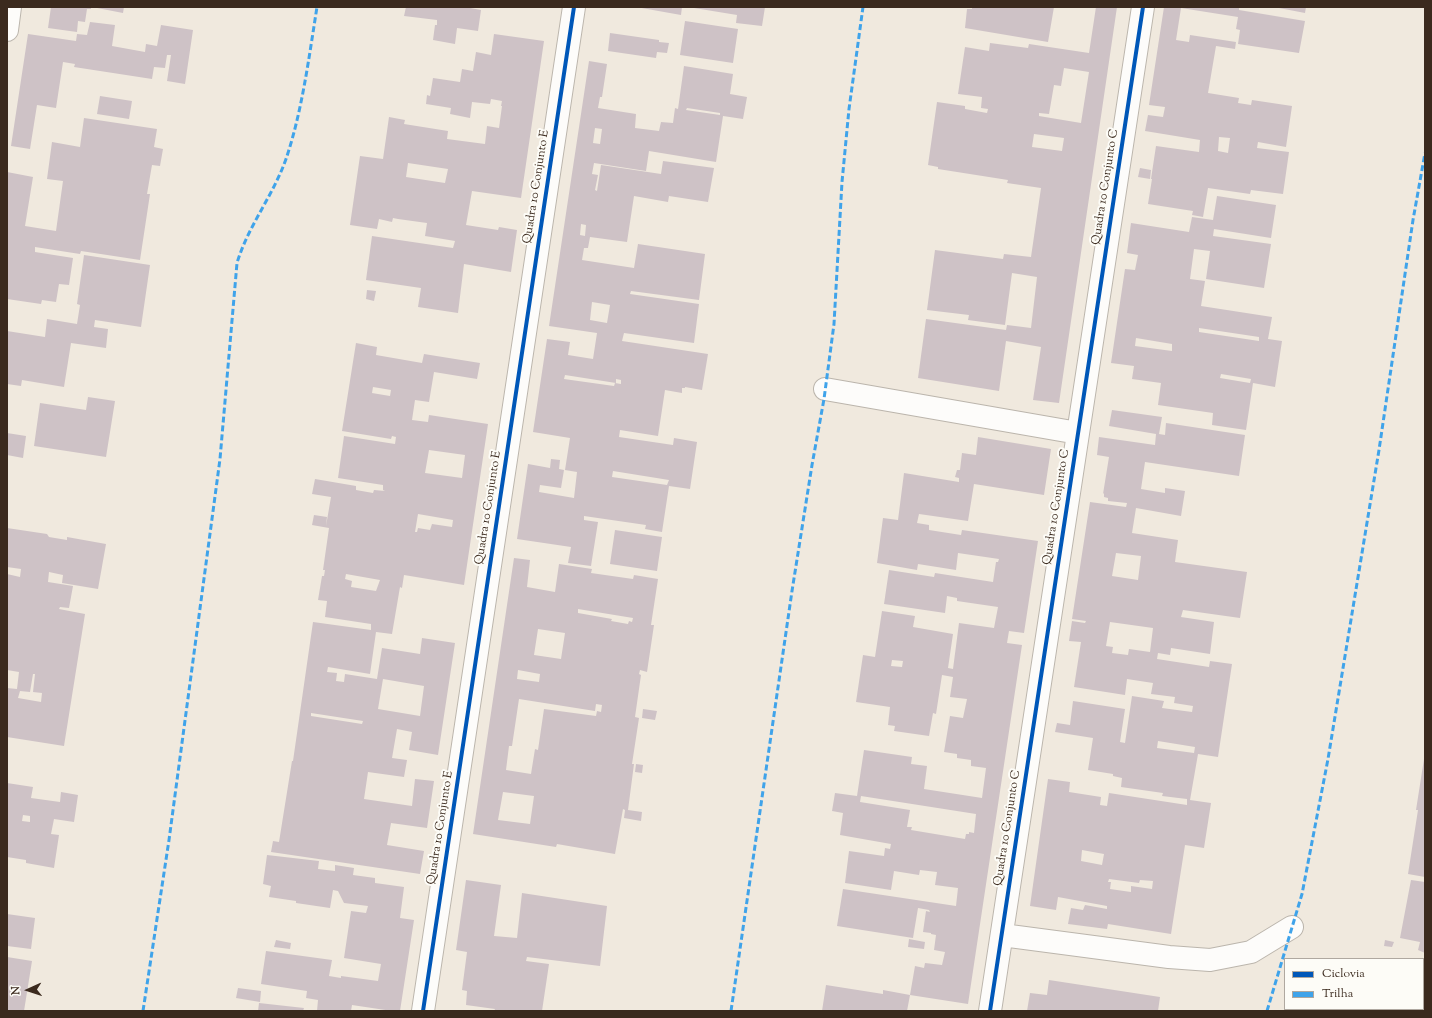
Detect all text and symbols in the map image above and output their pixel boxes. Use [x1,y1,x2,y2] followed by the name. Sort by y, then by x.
[1090,128,1122,246] street label: Quadra 10 Conjunto C
[521,129,553,245] street label: Quadra 10 Conjunto E
[1041,448,1073,566] street label: Quadra 10 Conjunto C
[473,450,505,566] street label: Quadra 10 Conjunto E
[992,769,1024,887] street label: Quadra 10 Conjunto C
[425,770,457,886] street label: Quadra 10 Conjunto E
[1284,958,1424,1010] legend
[1322,965,1365,983] text: Ciclovia
[8,970,48,1010] north arrow
[1322,985,1353,1003] text: Trilha
[8,986,24,995] text: N

